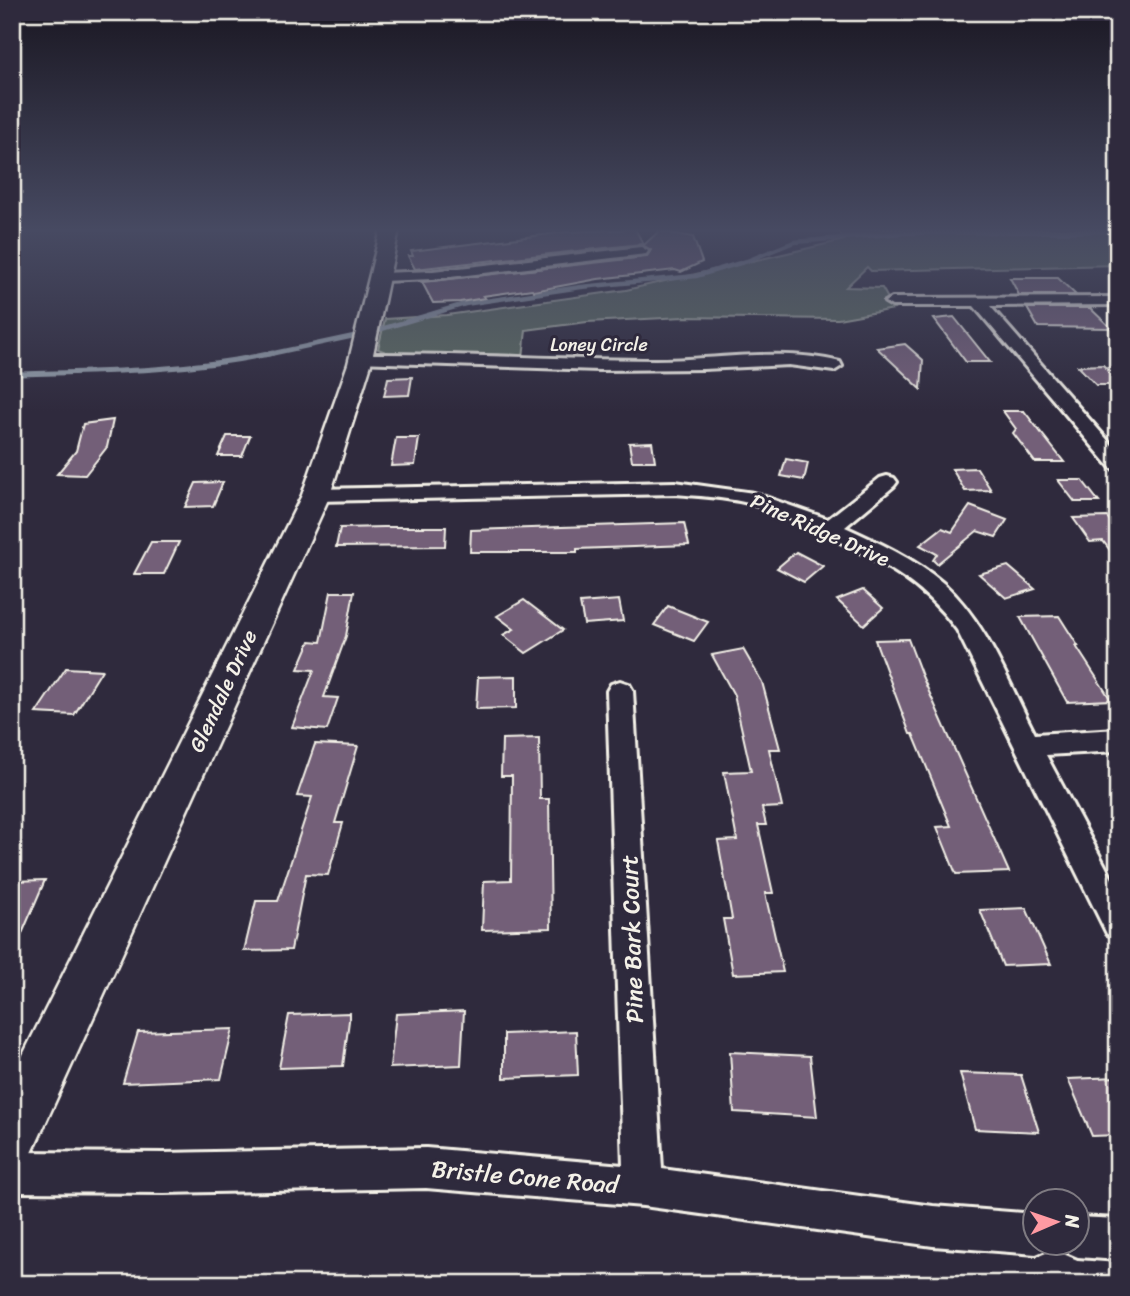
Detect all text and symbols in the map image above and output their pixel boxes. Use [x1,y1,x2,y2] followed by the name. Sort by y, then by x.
[550,329,648,361] street label: Loney Circle
[744,482,896,578] street label: Pine Ridge Drive
[178,623,268,759] street label: Glendale Drive
[608,854,656,1024] street label: Pine Bark Court
[430,1148,622,1206] street label: Bristle Cone Road
[1021,1188,1092,1258] north arrow
[1056,1213,1089,1229] text: N

